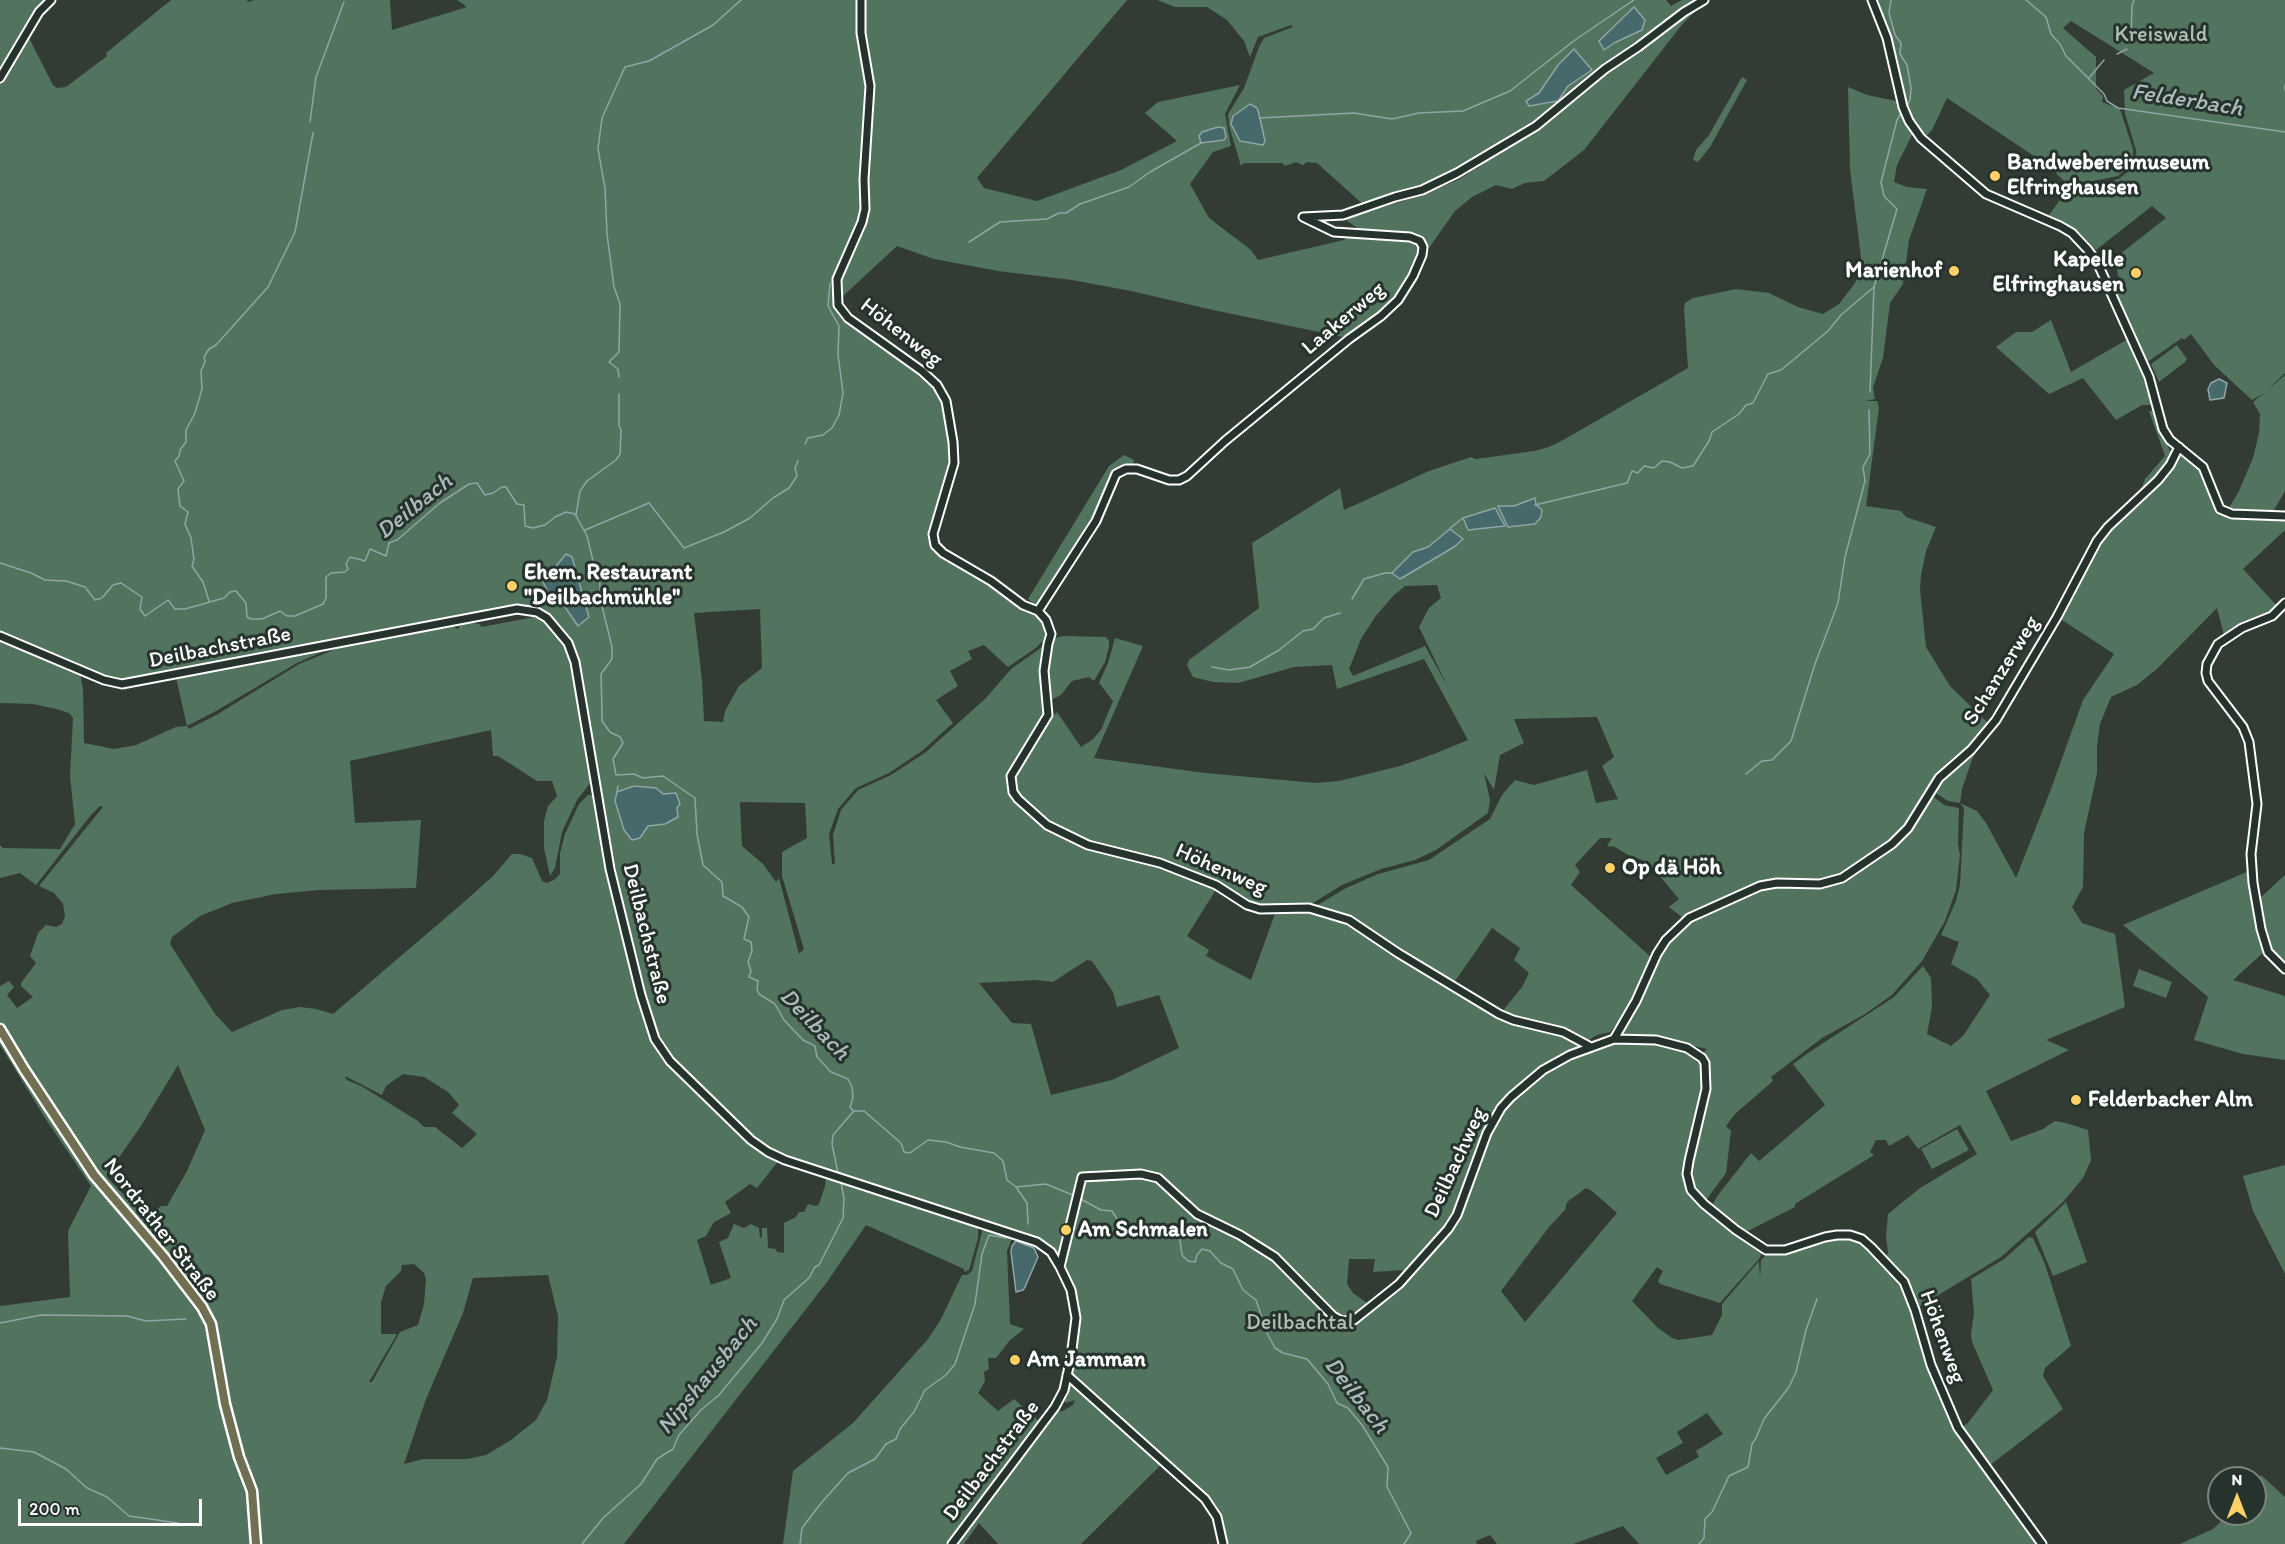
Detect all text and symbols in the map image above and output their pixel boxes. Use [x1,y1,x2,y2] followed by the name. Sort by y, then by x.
[2115,22,2207,48] park label: Kreiswald
[2129,78,2245,124] water label: Felderbach
[2007,150,2210,202] place label: Bandwebereimuseum Elfringhausen
[1988,169,2002,183] marker: Bandwebereimuseum Elfringhausen
[1993,247,2124,298] place label: Kapelle Elfringhausen
[1845,258,1942,284] place label: Marienhof
[1947,264,1961,278] marker: Marienhof
[2129,266,2143,280] marker: Kapelle Elfringhausen
[1297,277,1391,361] street label: Laakerweg
[855,293,947,373] street label: Höhenweg
[371,468,459,546] water label: Deilbach
[524,560,692,612] place label: Ehem. Restaurant "Deilbachmühle"
[505,579,519,593] marker: Ehem. Restaurant "Deilbachmühle"
[1958,612,2046,730] street label: Schanzerweg
[147,621,293,675] street label: Deilbachstraße
[1171,838,1271,902] street label: Höhenweg
[1622,855,1721,881] place label: Op dä Höh
[616,861,676,1007] street label: Deilbachstraße
[1603,861,1617,875] marker: Op dä Höh
[773,983,855,1067] water label: Deilbach
[2088,1087,2253,1113] place label: Felderbacher Alm
[2069,1093,2083,1107] marker: Felderbacher Alm
[1419,1104,1493,1222] street label: Deilbachweg
[97,1153,225,1307] street label: Nordrather Straße
[1078,1217,1208,1243] place label: Am Schmalen
[1059,1223,1073,1237] marker: Am Schmalen
[1913,1287,1971,1387] street label: Höhenweg
[1246,1310,1354,1336] park label: Deilbachtal
[652,1311,764,1441] water label: Nipshausbach
[1027,1347,1146,1373] place label: Am Jamman
[1317,1352,1395,1440] water label: Deilbach
[1008,1353,1022,1367] marker: Am Jamman
[938,1396,1046,1526] street label: Deilbachstraße
[2207,1466,2267,1526] north arrow
[2232,1470,2242,1489] text: N
[21,1487,206,1525] scale bar
[29,1498,80,1520] text: 200 m

